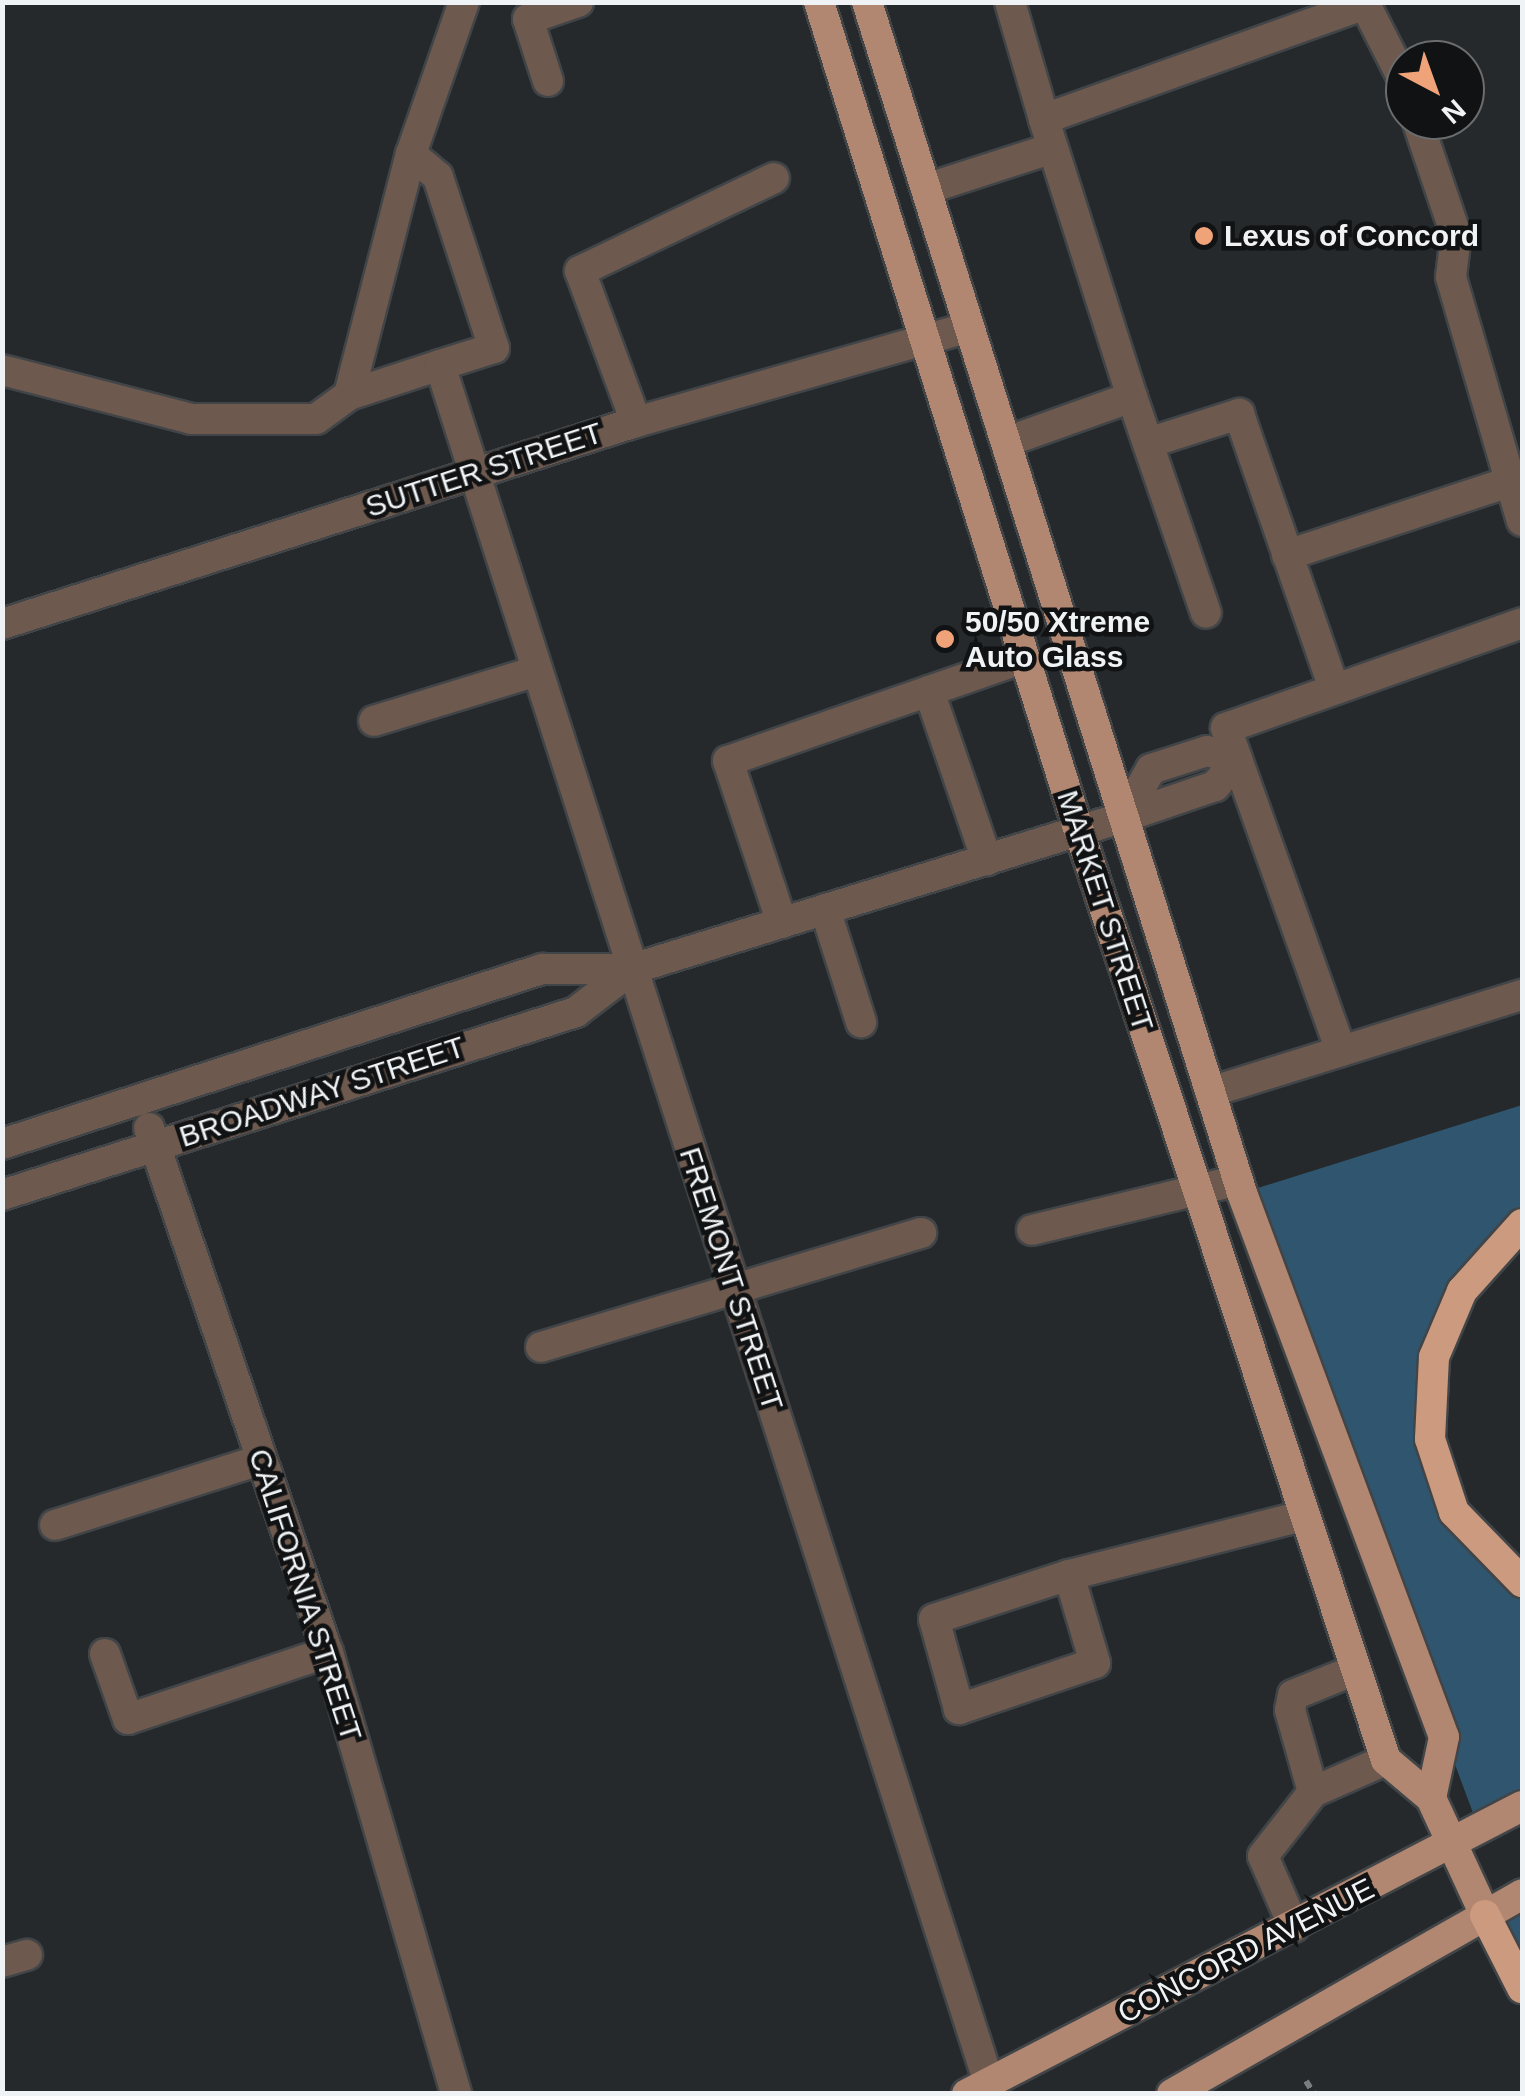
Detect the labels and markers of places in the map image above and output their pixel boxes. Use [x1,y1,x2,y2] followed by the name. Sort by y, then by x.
[1224,218,1479,254] place label: Lexus of Concord
[1193,225,1215,247] marker: Lexus of Concord
[965,604,1150,674] place label: 50/50 Xtreme Auto Glass
[934,628,956,650] marker: 50/50 Xtreme Auto Glass

